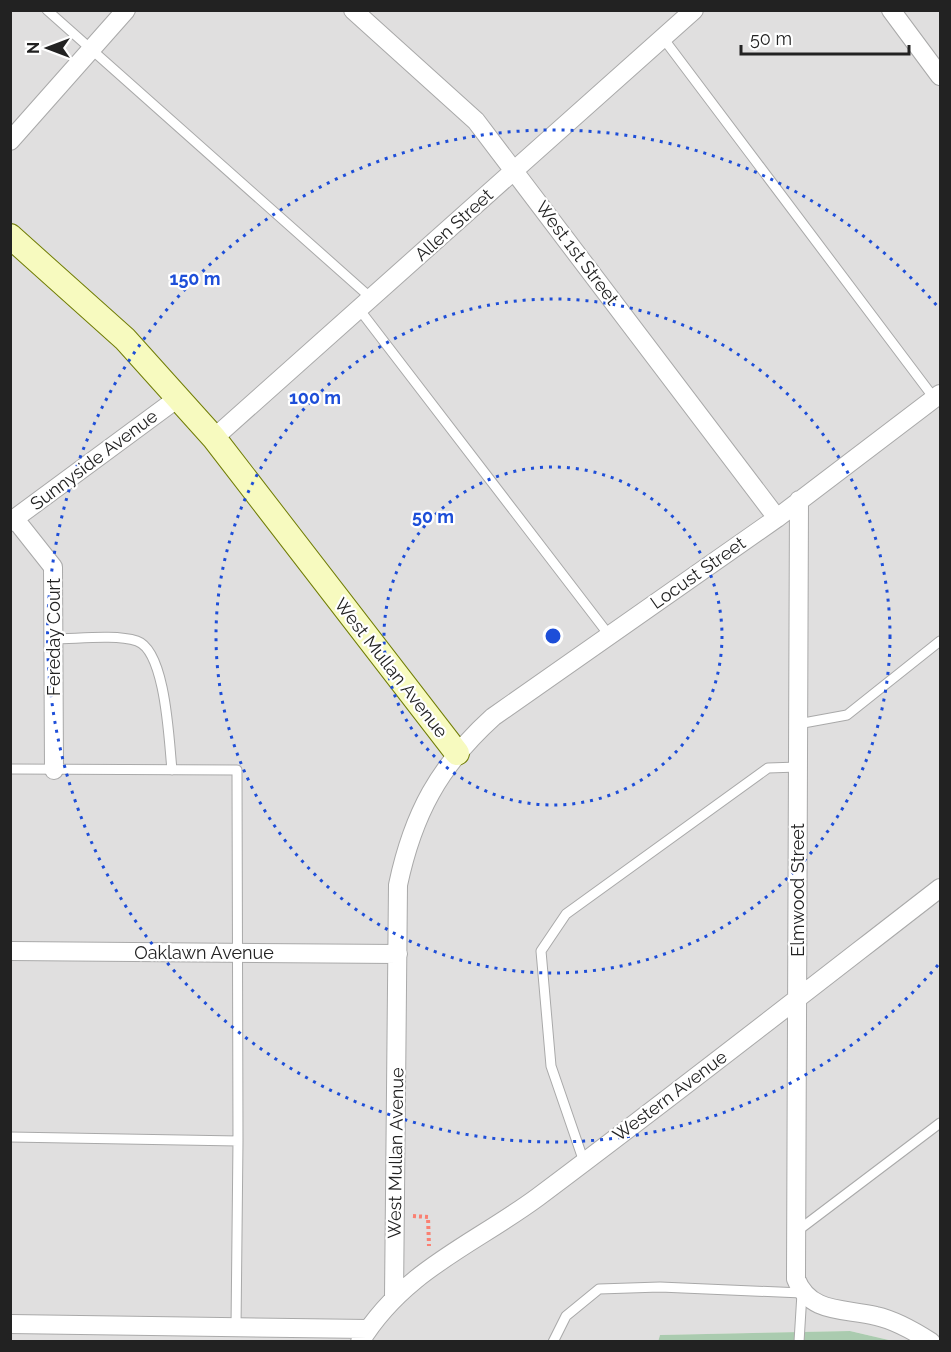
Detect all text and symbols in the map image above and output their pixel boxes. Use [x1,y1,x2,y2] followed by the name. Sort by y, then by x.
[18,18,78,78] north arrow
[741,18,909,56] scale bar
[750,28,792,49] text: 50 m
[24,42,43,54] text: N
[410,184,497,265] street label: Allen Street
[532,197,623,309] street label: West 1st Street
[170,268,221,289] text: 150 m
[289,387,341,408] text: 100 m
[26,405,162,514] street label: Sunnyside Avenue
[412,506,454,527] text: 50 m
[646,532,749,613] street label: Locust Street
[43,578,64,696] street label: Fereday Court
[330,594,453,742] street label: West Mullan Avenue
[543,626,563,646] centre of rings
[787,823,808,957] street label: Elmwood Street
[134,942,274,963] street label: Oaklawn Avenue
[609,1046,731,1145] street label: Western Avenue
[384,1067,408,1239] street label: West Mullan Avenue

